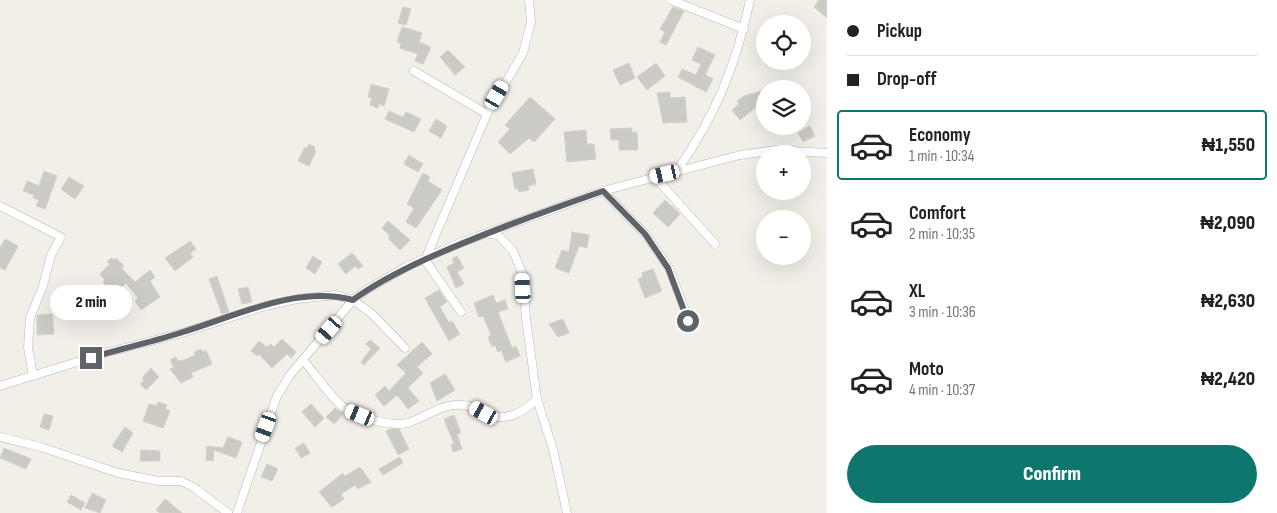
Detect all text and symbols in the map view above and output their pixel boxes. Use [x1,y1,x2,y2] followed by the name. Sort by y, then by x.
[756,15,811,265] map controls
[756,15,811,70] button: locate
[877,20,922,43] text: Pickup
[877,68,937,91] text: Drop-off
[483,78,510,112] car
[756,80,811,135] button: layers
[849,123,894,168] icon: car
[909,124,971,147] text: Economy
[1202,134,1255,157] text: ₦1,550
[756,145,811,200] button: +
[909,147,975,166] text: 1 min · 10:34
[648,163,681,185] car
[849,201,894,246] icon: car
[909,202,966,225] text: Comfort
[756,210,811,265] button: −
[1200,212,1255,235] text: ₦2,090
[909,225,975,244] text: 2 min · 10:35
[514,273,531,303] car
[849,279,894,324] icon: car
[909,280,925,303] text: XL
[50,286,132,320] callout: 2 min
[1201,290,1255,313] text: ₦2,630
[75,293,107,312] text: 2 min
[909,303,976,322] text: 3 min · 10:36
[677,310,699,332] route start
[313,314,344,346] car
[80,347,102,369] route end
[849,357,894,402] icon: car
[909,358,944,381] text: Moto
[1201,368,1255,391] text: ₦2,420
[909,381,975,400] text: 4 min · 10:37
[467,399,500,427] car
[343,402,376,428] car
[253,410,278,444] car
[847,445,1257,503] button: Confirm

